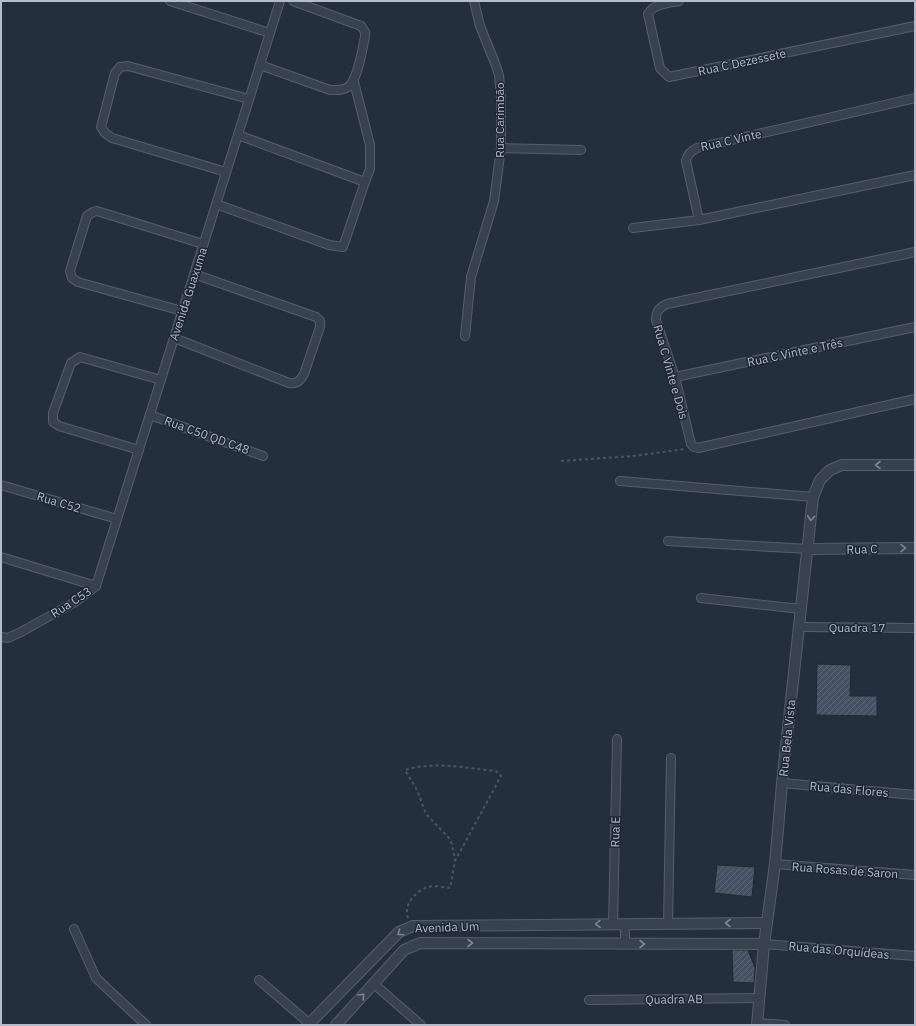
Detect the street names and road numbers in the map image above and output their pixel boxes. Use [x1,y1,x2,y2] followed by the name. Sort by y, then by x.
[697,45,788,79] street label: Rua C Dezessete
[492,82,507,158] street label: Rua Carimbão
[699,126,763,154] street label: Rua C Vinte
[166,245,210,343] street label: Avenida Guaxuma
[650,323,692,421] street label: Rua C Vinte e Dois
[746,335,844,369] street label: Rua C Vinte e Três
[162,413,252,457] street label: Rua C50 QD C48
[35,488,83,516] street label: Rua C52
[846,541,878,557] street label: Rua C
[48,583,94,621] street label: Rua C53
[829,620,885,635] street label: Quadra 17
[775,698,799,777] street label: Rua Bela Vista
[809,778,889,800] street label: Rua das Flores
[607,817,623,847] street label: Rua E
[791,859,899,881] street label: Rua Rosas de Saron
[415,918,479,936] street label: Avenida Um
[788,938,890,962] street label: Rua das Orquídeas
[645,991,703,1007] street label: Quadra AB

